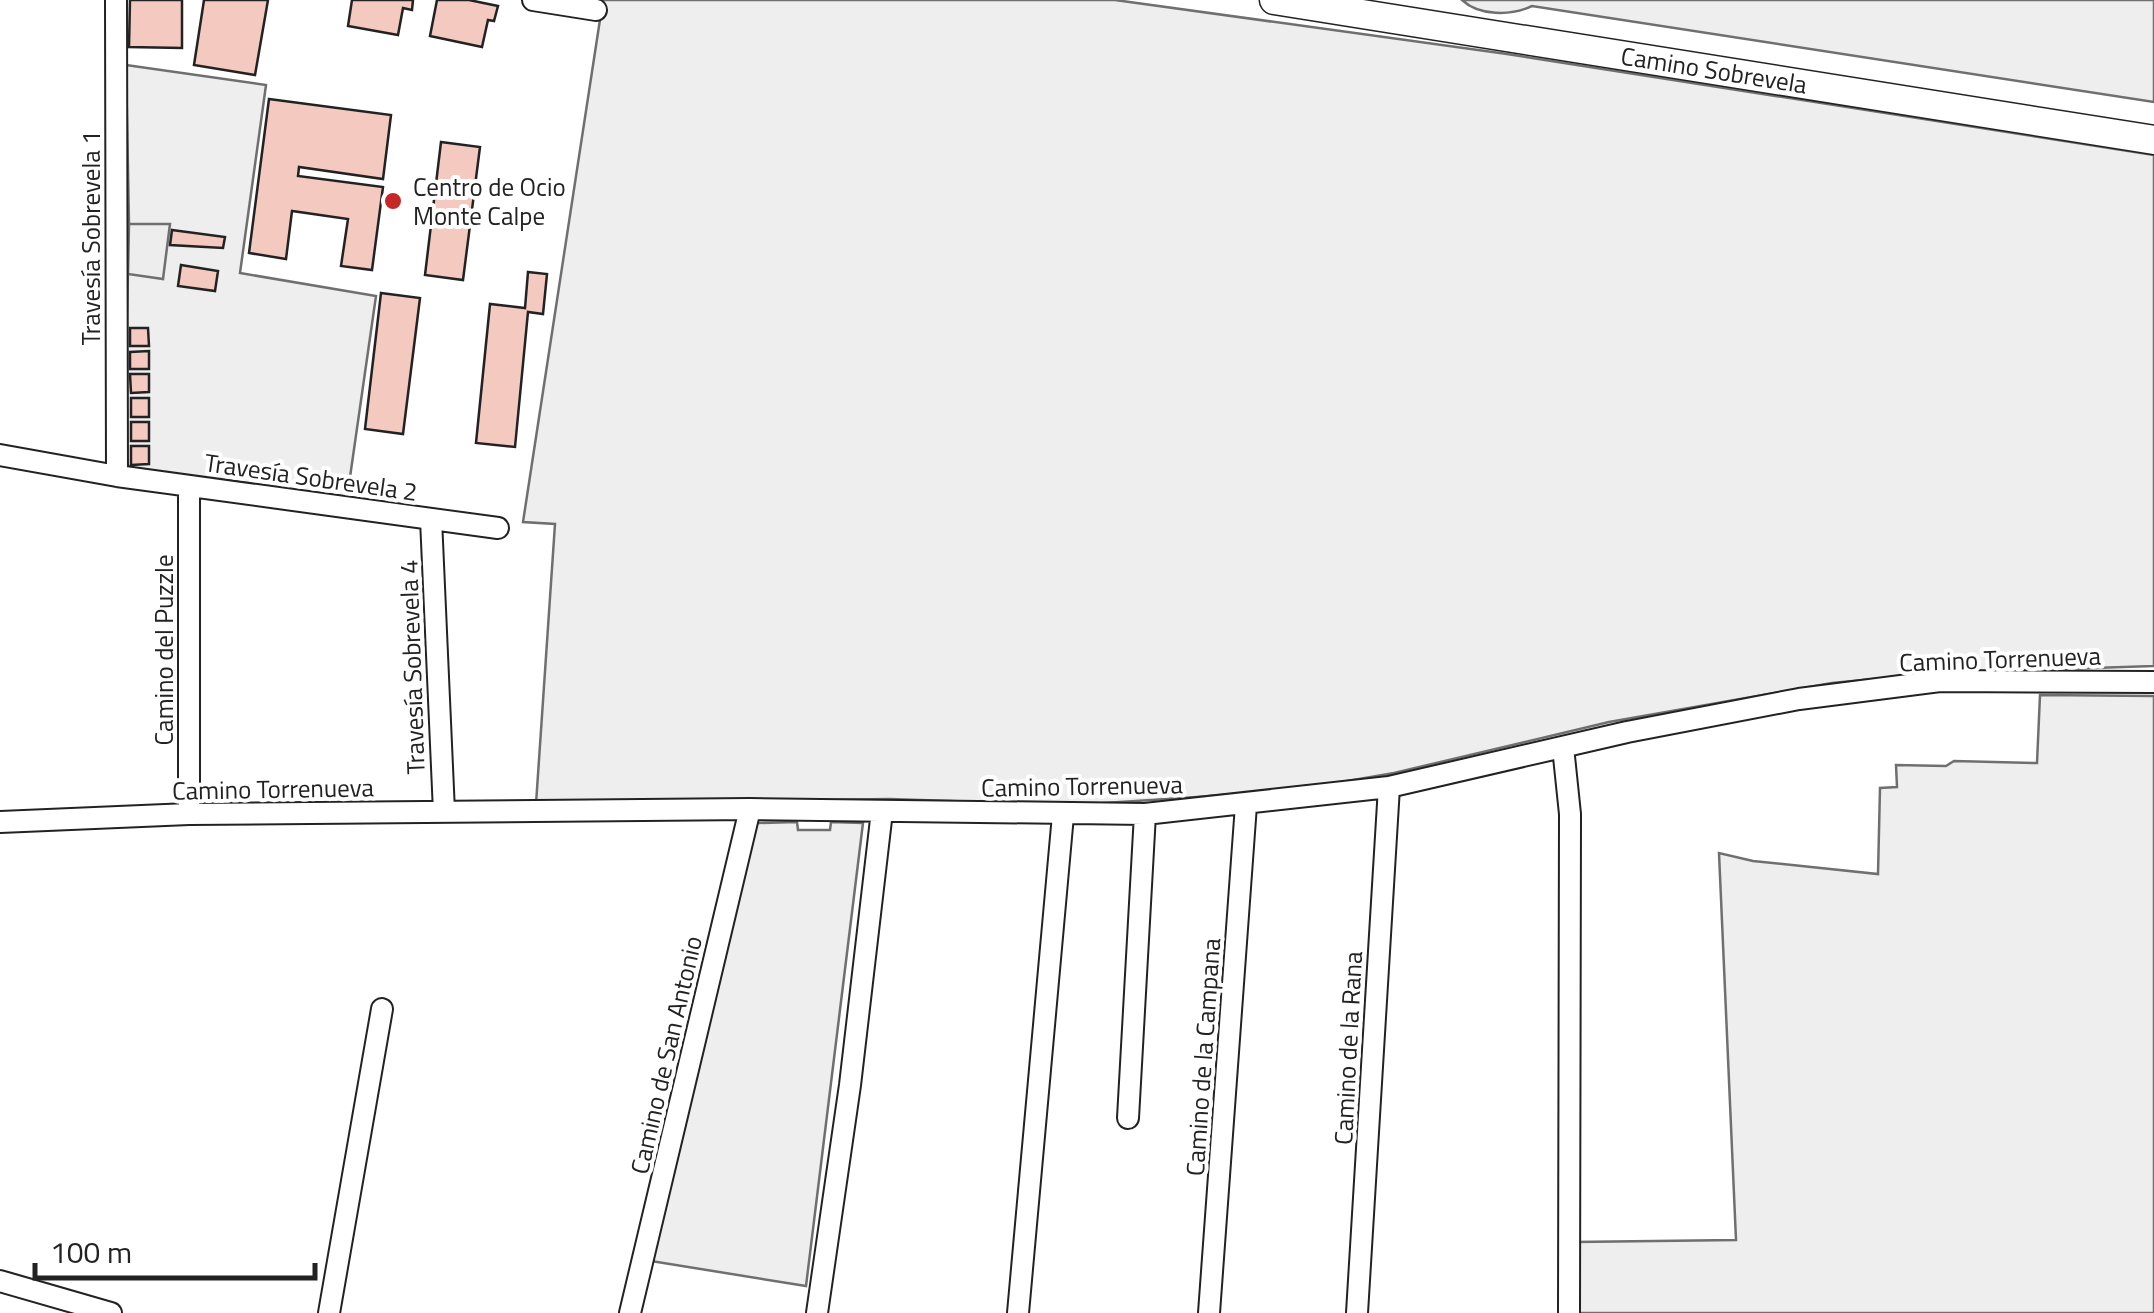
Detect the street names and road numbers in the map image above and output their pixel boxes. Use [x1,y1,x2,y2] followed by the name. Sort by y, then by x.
[1618,37,1810,104] street label: Camino Sobrevela
[72,131,110,345] street label: Travesía Sobrevela 1
[202,443,420,511] street label: Travesía Sobrevela 2
[145,554,183,746] street label: Camino del Puzzle
[389,559,435,775] street label: Travesía Sobrevela 4
[1898,636,2102,682] street label: Camino Torrenueva
[981,765,1184,807] street label: Camino Torrenueva
[172,768,375,810] street label: Camino Torrenueva
[620,932,712,1178] street label: Camino de San Antonio
[1176,936,1230,1177] street label: Camino de la Campana
[1324,950,1372,1146] street label: Camino de la Rana

